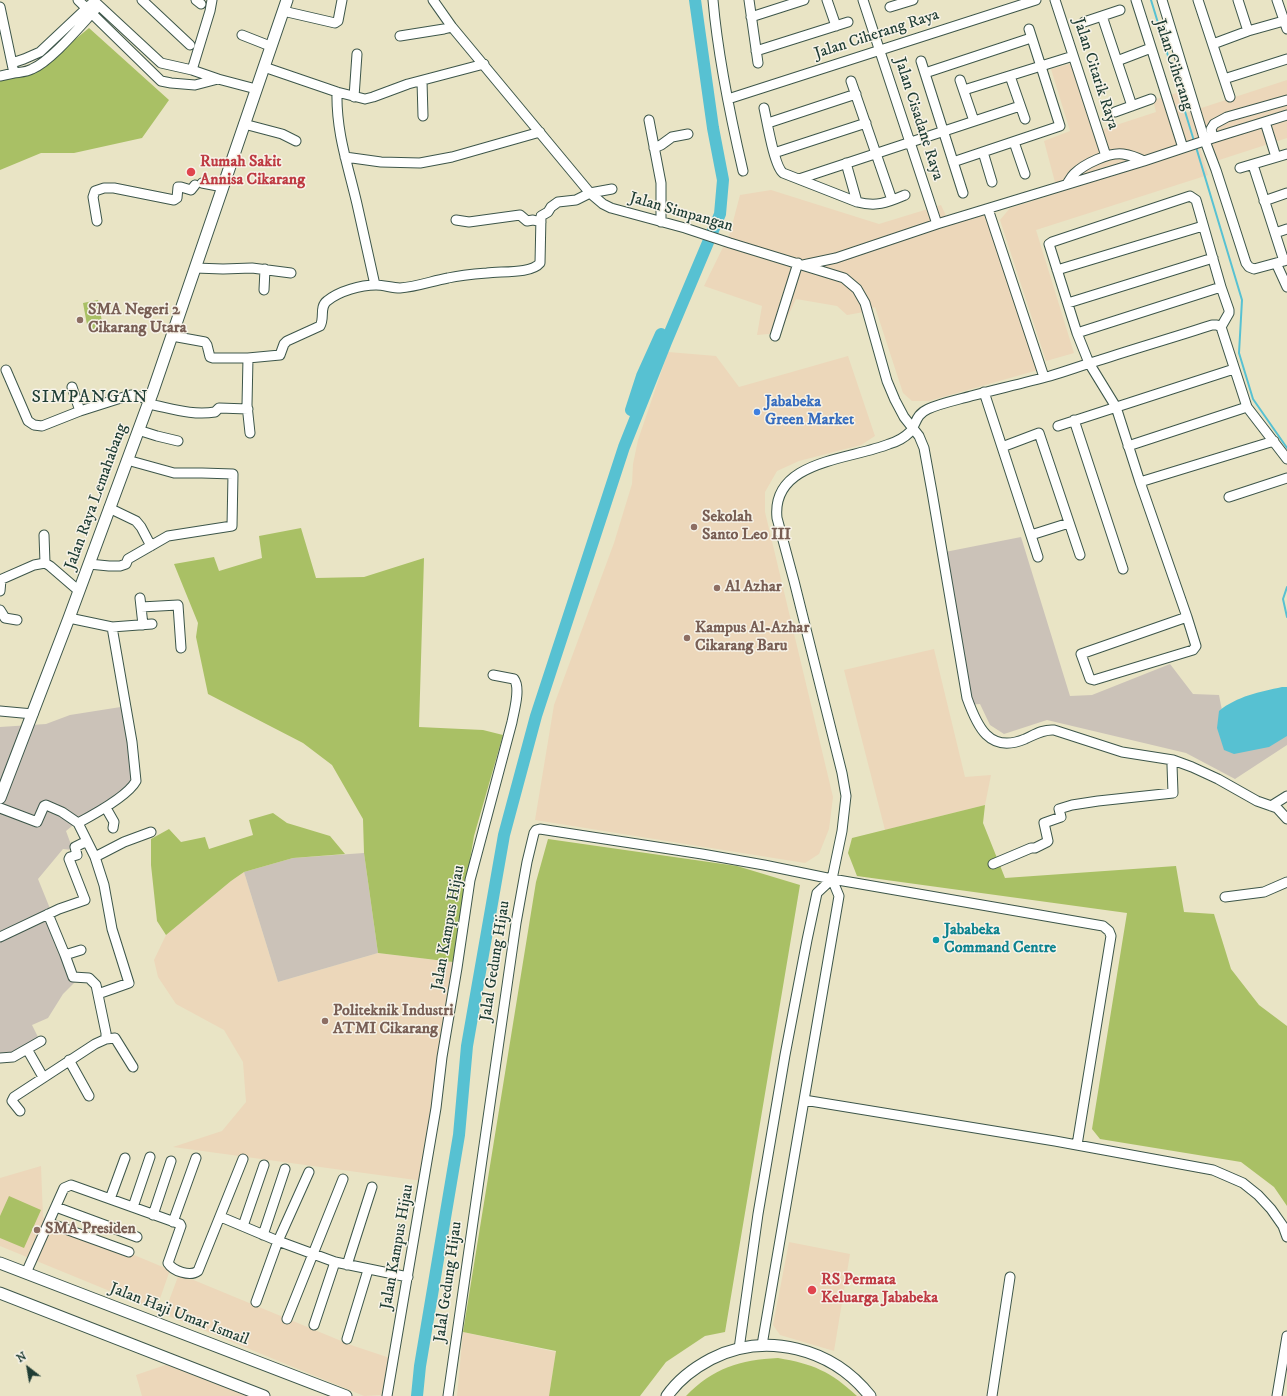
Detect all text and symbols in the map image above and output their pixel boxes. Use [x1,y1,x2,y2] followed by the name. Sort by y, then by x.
[812,6,942,64] street label: Jalan Ciherang Raya
[1068,16,1122,132] street label: Jalan Citarik Raya
[1149,17,1197,113] street label: Jalan Ciherang
[889,55,947,183] street label: Jalan Cisadane Raya
[200,153,305,191] place label: Rumah Sakit Annisa Cikarang
[185,166,197,178] marker: Rumah Sakit Annisa Cikarang
[627,189,735,237] street label: Jalan Simpangan
[88,301,186,339] place label: SMA Negeri 2 Cikarang Utara
[75,315,85,325] marker: SMA Negeri 2 Cikarang Utara
[31,387,149,409] district label: SIMPANGAN
[765,393,854,431] place label: Jababeka Green Market
[752,407,762,417] marker: Jababeka Green Market
[62,421,132,573] street label: Jalan Raya Lemahabang
[702,508,791,546] place label: Sekolah Santo Leo III
[689,522,699,532] marker: Sekolah Santo Leo III
[725,578,782,598] place label: Al Azhar
[712,583,722,593] marker: Al Azhar
[695,619,809,657] place label: Kampus Al-Azhar Cikarang Baru
[682,633,692,643] marker: Kampus Al-Azhar Cikarang Baru
[429,864,469,992] street label: Jalan Kampus Hijau
[477,899,515,1023] street label: Jalal Gedung Hijau
[944,921,1056,959] place label: Jababeka Command Centre
[931,935,941,945] marker: Jababeka Command Centre
[333,1002,453,1040] place label: Politeknik Industri ATMI Cikarang
[320,1016,330,1026] marker: Politeknik Industri ATMI Cikarang
[378,1183,418,1311] street label: Jalan Kampus Hijau
[45,1220,136,1240] place label: SMA Presiden
[431,1220,467,1344] street label: Jalal Gedung Hijau
[32,1225,42,1235] marker: SMA Presiden
[821,1271,938,1309] place label: RS Permata Keluarga Jababeka
[107,1280,251,1350] street label: Jalan Haji Umar Ismail
[806,1284,818,1296] marker: RS Permata Keluarga Jababeka
[8,1348,48,1388] north arrow
[14,1349,29,1366] text: N

